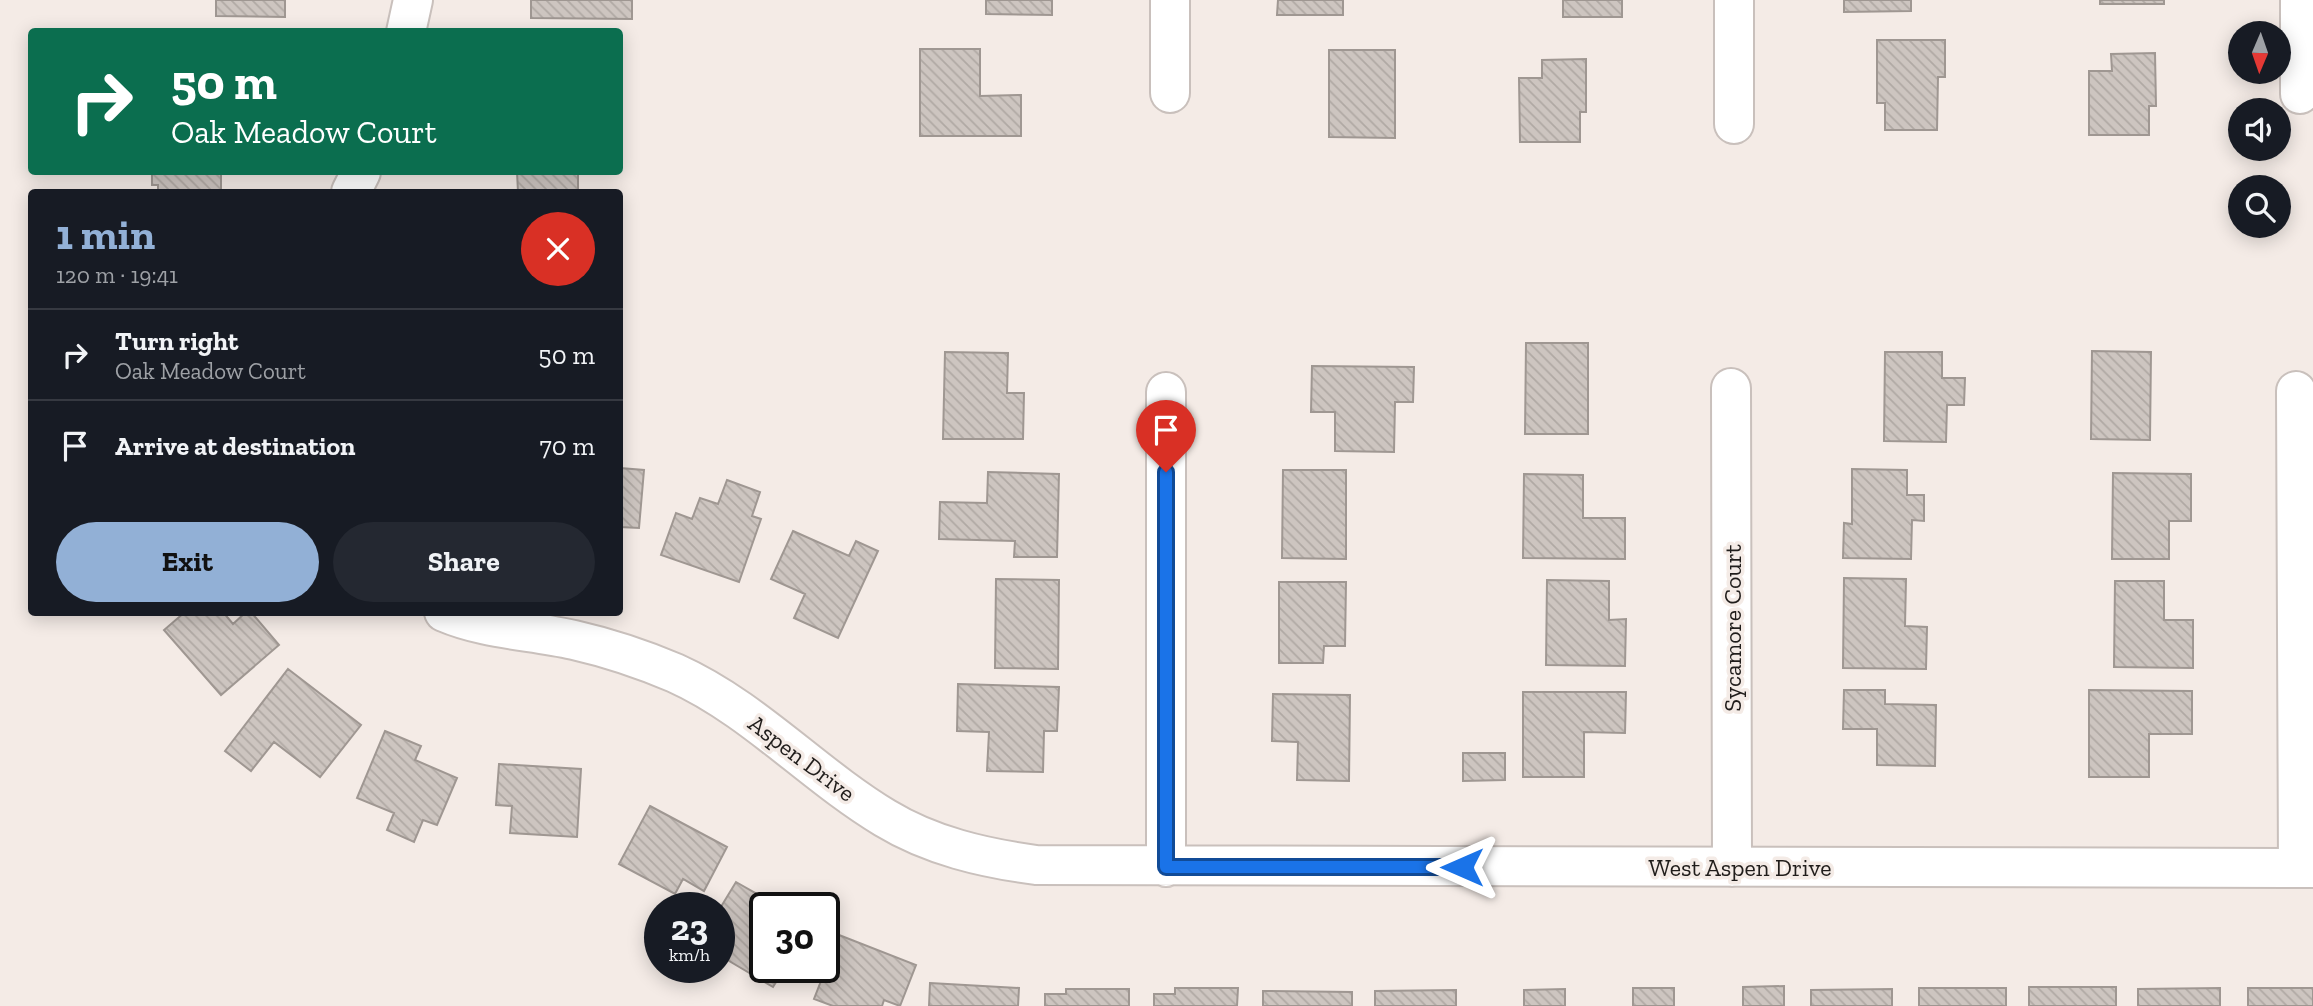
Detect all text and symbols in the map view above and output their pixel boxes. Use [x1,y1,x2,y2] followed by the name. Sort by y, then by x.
[2228,21,2291,84] north arrow
[2228,21,2291,238] map controls
[171,53,277,112] text: 50 m
[56,56,147,147] icon: right
[2228,98,2291,161] button: sound
[171,113,437,151] text: Oak Meadow Court
[2228,175,2291,238] button: search
[56,209,155,260] text: 1 min
[521,212,595,286] button: close
[56,261,178,289] text: 120 m · 19:41
[115,325,238,357] text: Turn right
[56,336,94,374] icon: right
[538,339,595,371] text: 50 m
[115,357,306,385] text: Oak Meadow Court
[1136,400,1196,472] pin
[1147,411,1185,449] icon: arrive
[56,427,94,465] icon: arrive
[115,430,355,462] text: Arrive at destination
[539,430,595,462] text: 70 m
[56,522,319,602] button: Exit
[333,522,595,602] button: Share
[1718,544,1747,712] street label: Sycamore Court
[743,708,861,808] street label: Aspen Drive
[1425,830,1499,904] position arrow
[1649,853,1831,882] street label: West Aspen Drive
[749,892,840,983] speed limit sign: 30
[671,907,708,949] text: 23
[669,944,710,966] text: km/h

